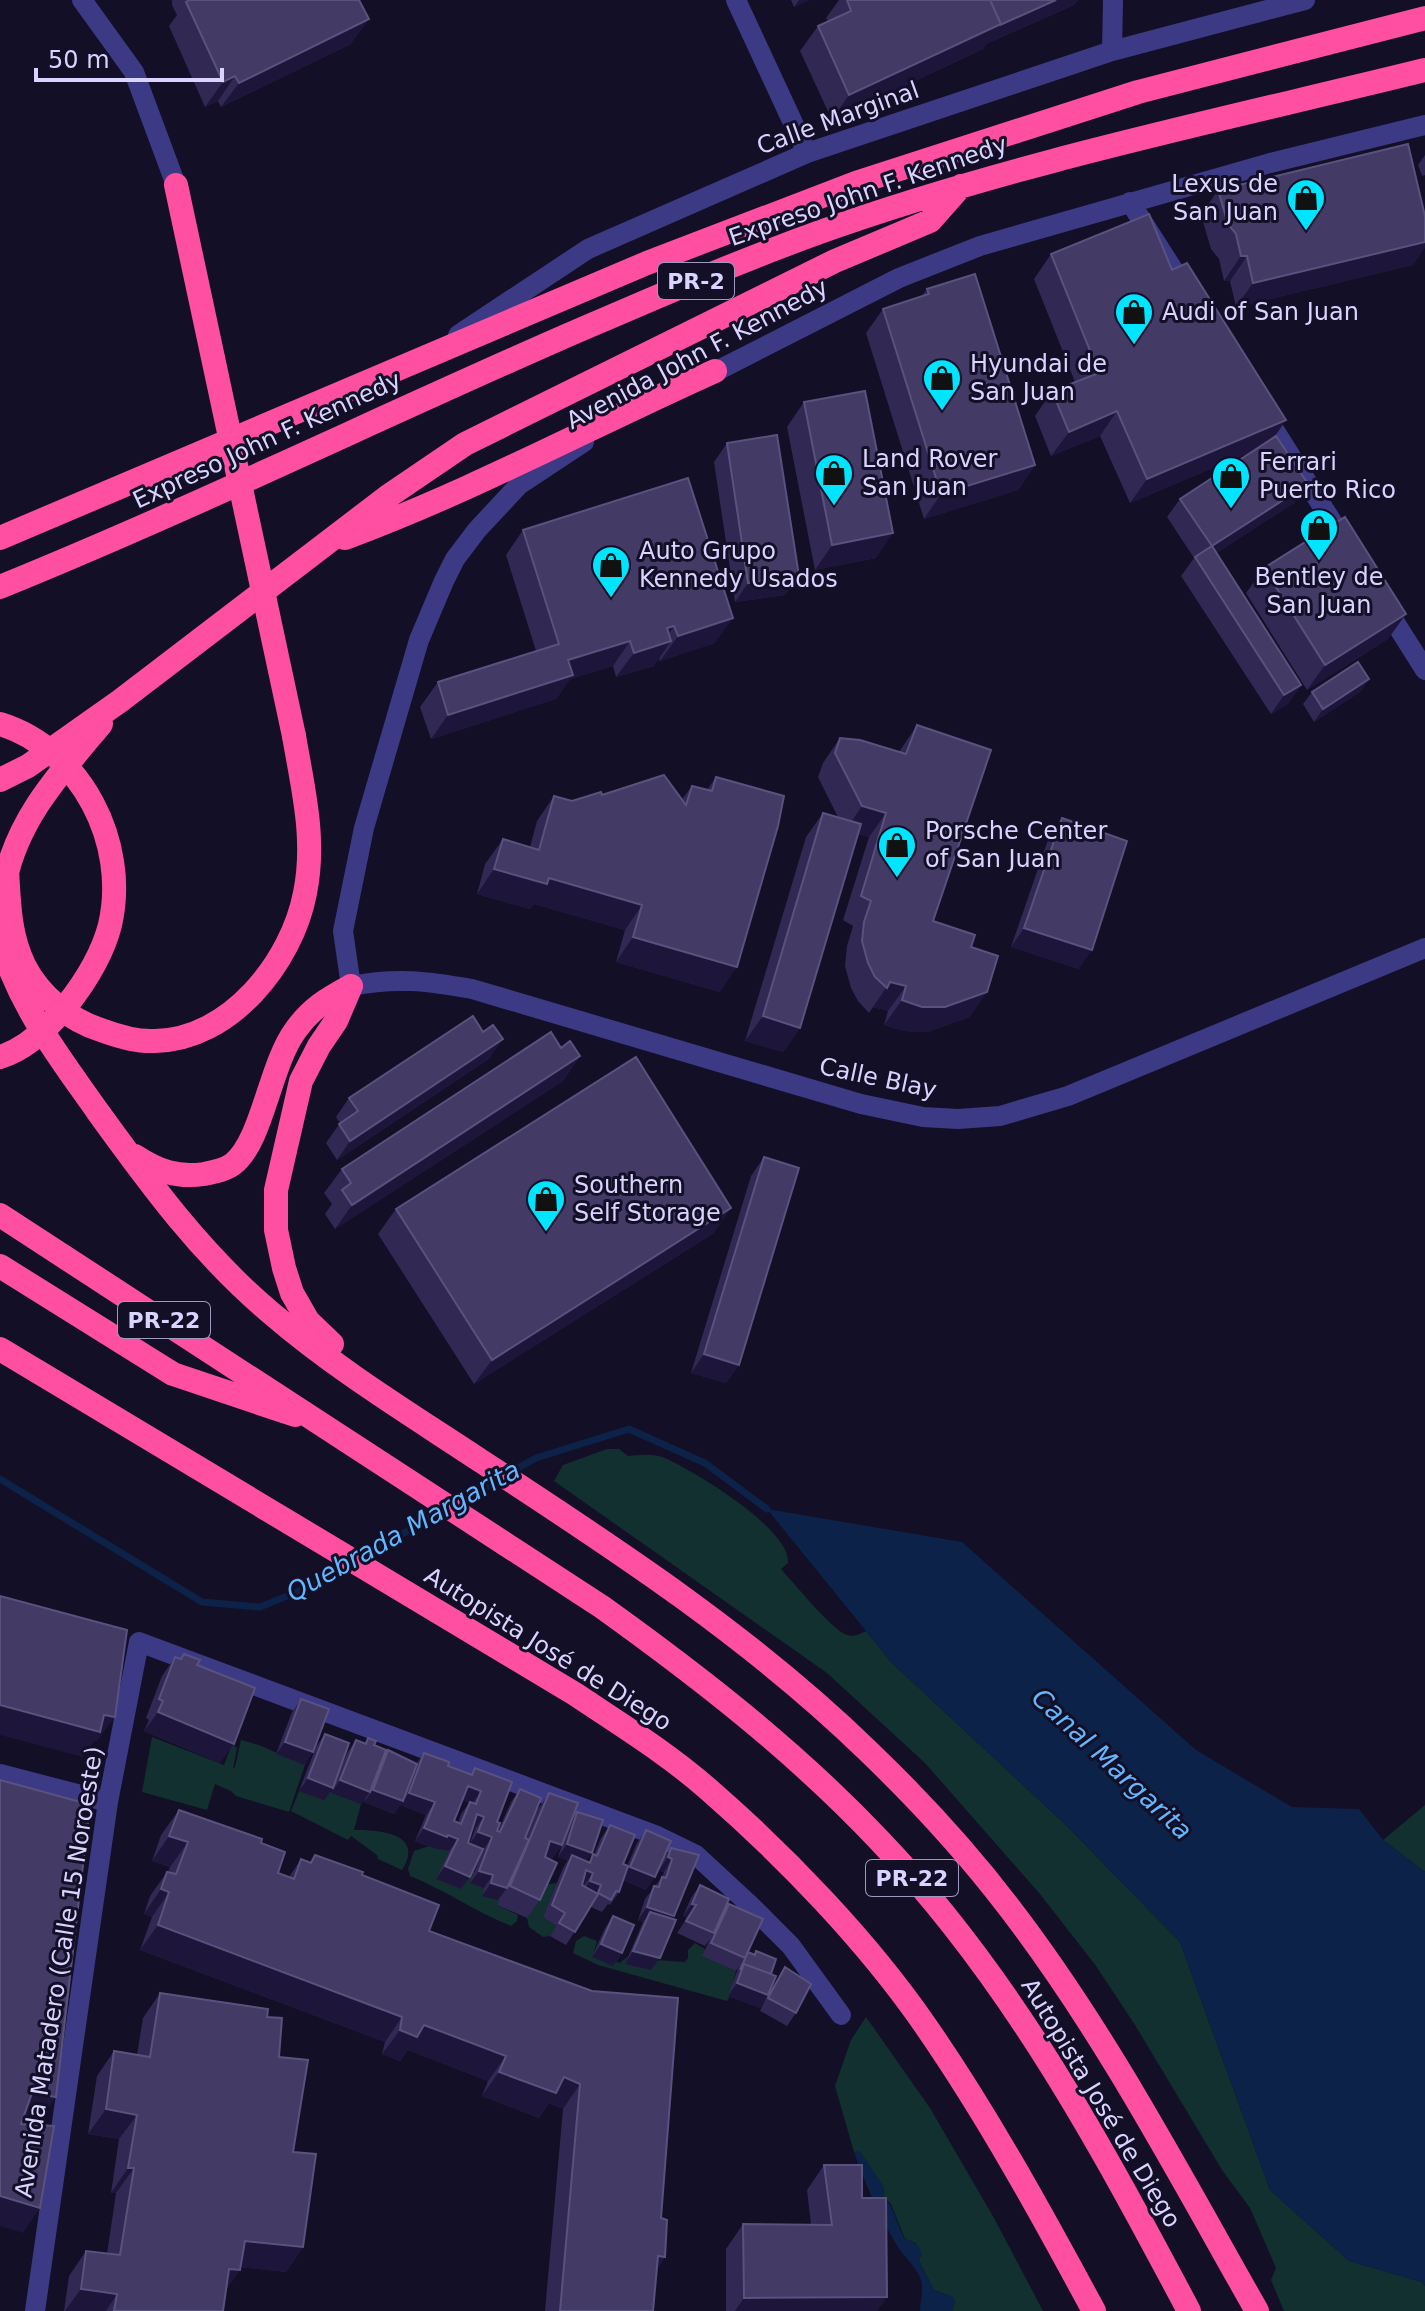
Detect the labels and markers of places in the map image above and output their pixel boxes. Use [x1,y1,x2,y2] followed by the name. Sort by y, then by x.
[1171,170,1278,226] place label: Lexus de San Juan
[1285,177,1327,232] shop icon: Lexus de San Juan
[1113,291,1155,346] shop icon: Audi of San Juan
[1162,298,1359,326] place label: Audi of San Juan
[970,350,1107,406] place label: Hyundai de San Juan
[921,357,963,412] shop icon: Hyundai de San Juan
[862,445,997,501] place label: Land Rover San Juan
[1259,448,1396,504] place label: Ferrari Puerto Rico
[813,452,855,507] shop icon: Land Rover San Juan
[1210,455,1252,510] shop icon: Ferrari Puerto Rico
[1298,507,1340,562] shop icon: Bentley de San Juan
[639,537,838,593] place label: Auto Grupo Kennedy Usados
[590,544,632,599] shop icon: Auto Grupo Kennedy Usados
[1254,563,1384,619] place label: Bentley de San Juan
[925,817,1107,873] place label: Porsche Center of San Juan
[876,824,918,879] shop icon: Porsche Center of San Juan
[574,1171,721,1227] place label: Southern Self Storage
[525,1178,567,1233] shop icon: Southern Self Storage

